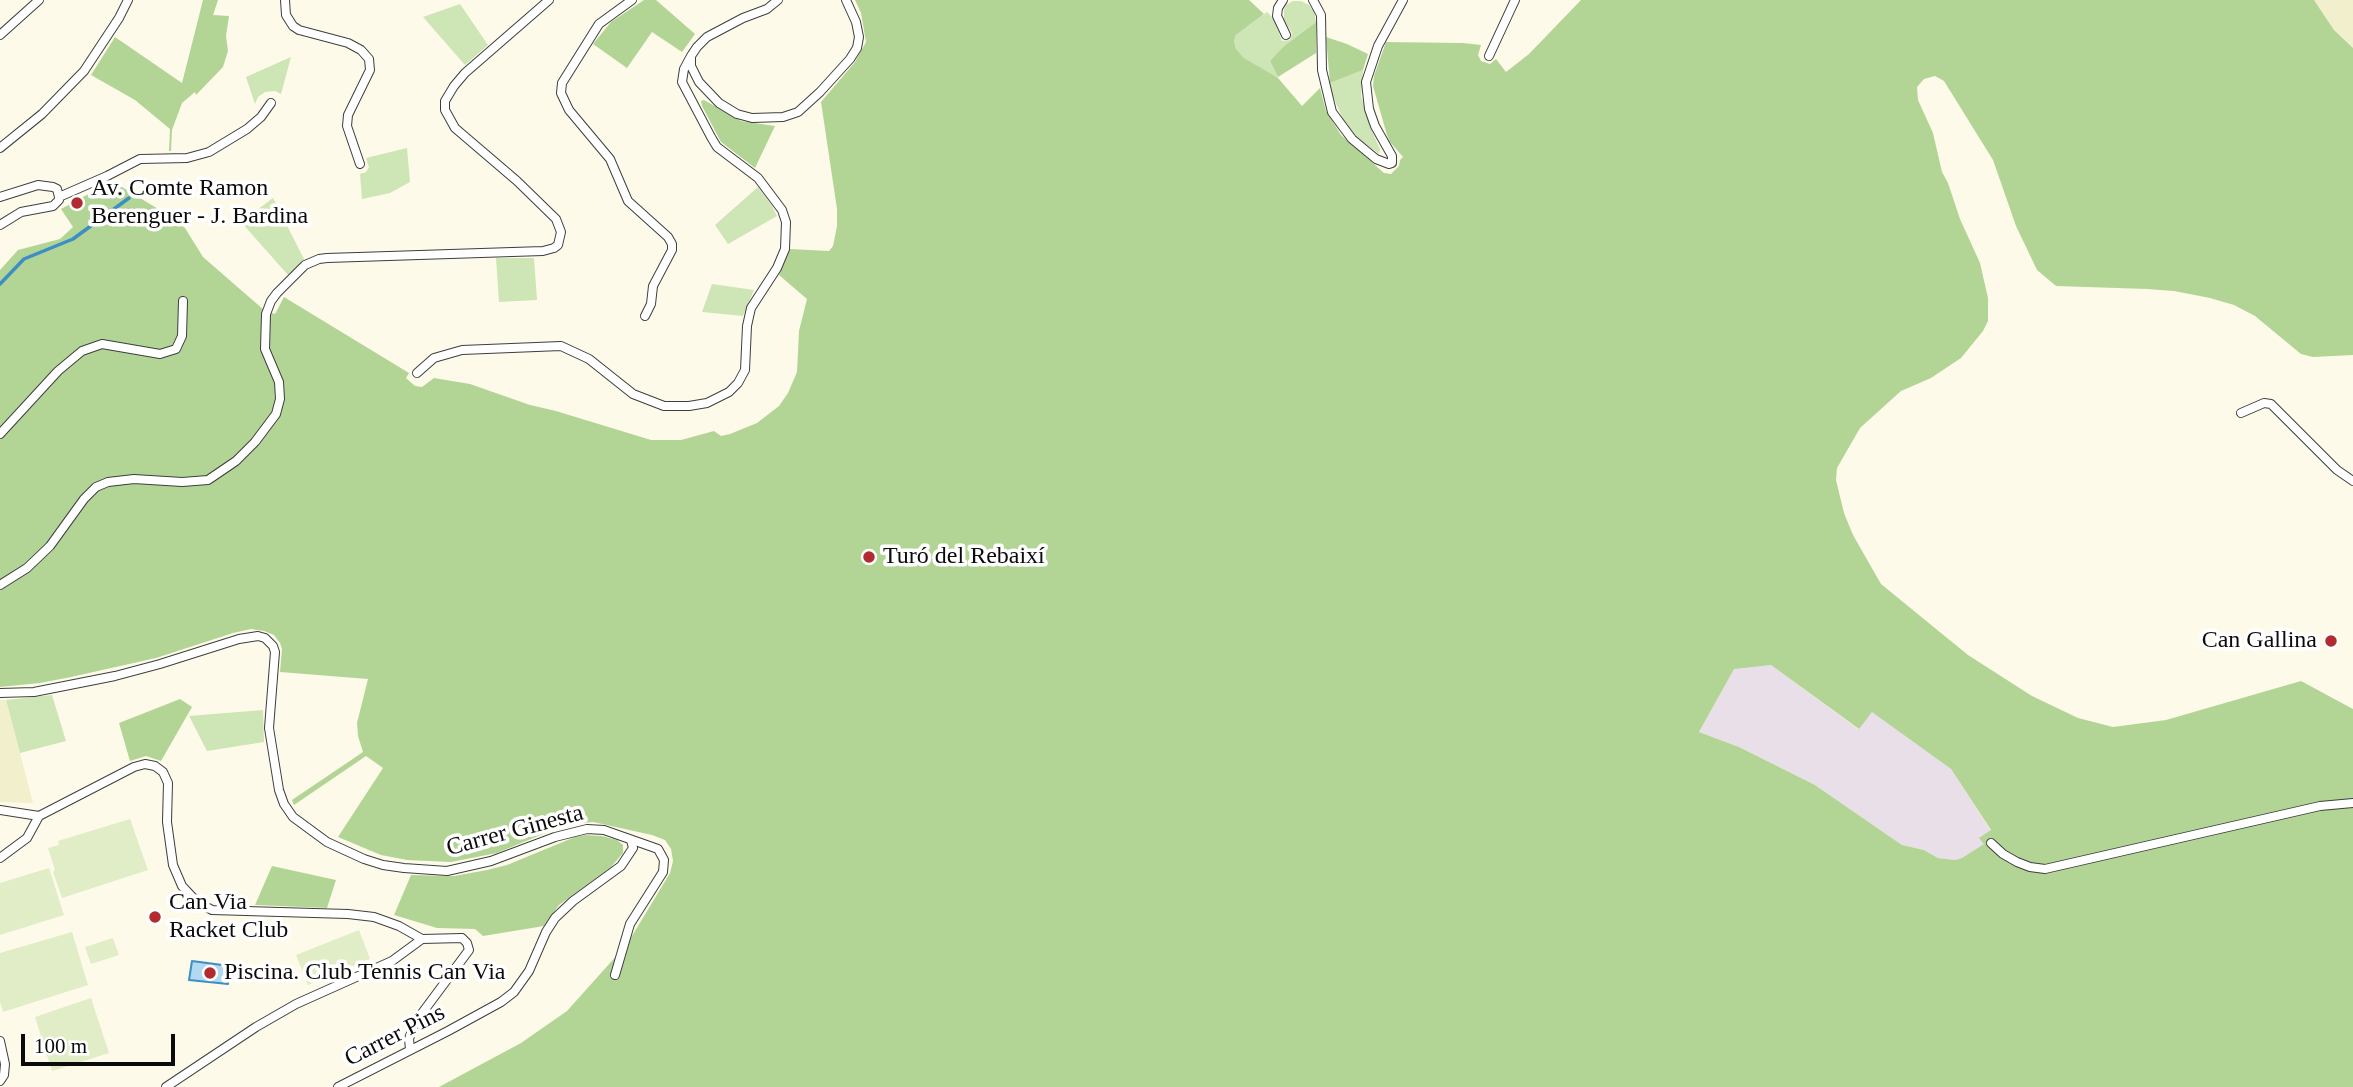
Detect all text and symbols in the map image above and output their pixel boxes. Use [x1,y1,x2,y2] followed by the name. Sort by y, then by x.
[91,175,308,231] place label: Av. Comte Ramon Berenguer - J. Bardina
[69,195,85,211] marker: Av. Comte Ramon Berenguer - J. Bardina
[883,543,1045,571] place label: Turó del Rebaixí
[861,549,877,565] marker: Turó del Rebaixí
[2202,627,2317,655] place label: Can Gallina
[2323,633,2339,649] marker: Can Gallina
[443,799,587,863] street label: Carrer Ginesta
[169,889,288,945] place label: Can Via Racket Club
[147,909,163,925] marker: Can Via Racket Club
[224,959,506,987] place label: Piscina. Club Tennis Can Via
[202,965,218,981] marker: Piscina. Club Tennis Can Via
[340,999,450,1073] street label: Carrer Pins
[24,1020,178,1064] scale bar
[34,1034,87,1058] text: 100 m

